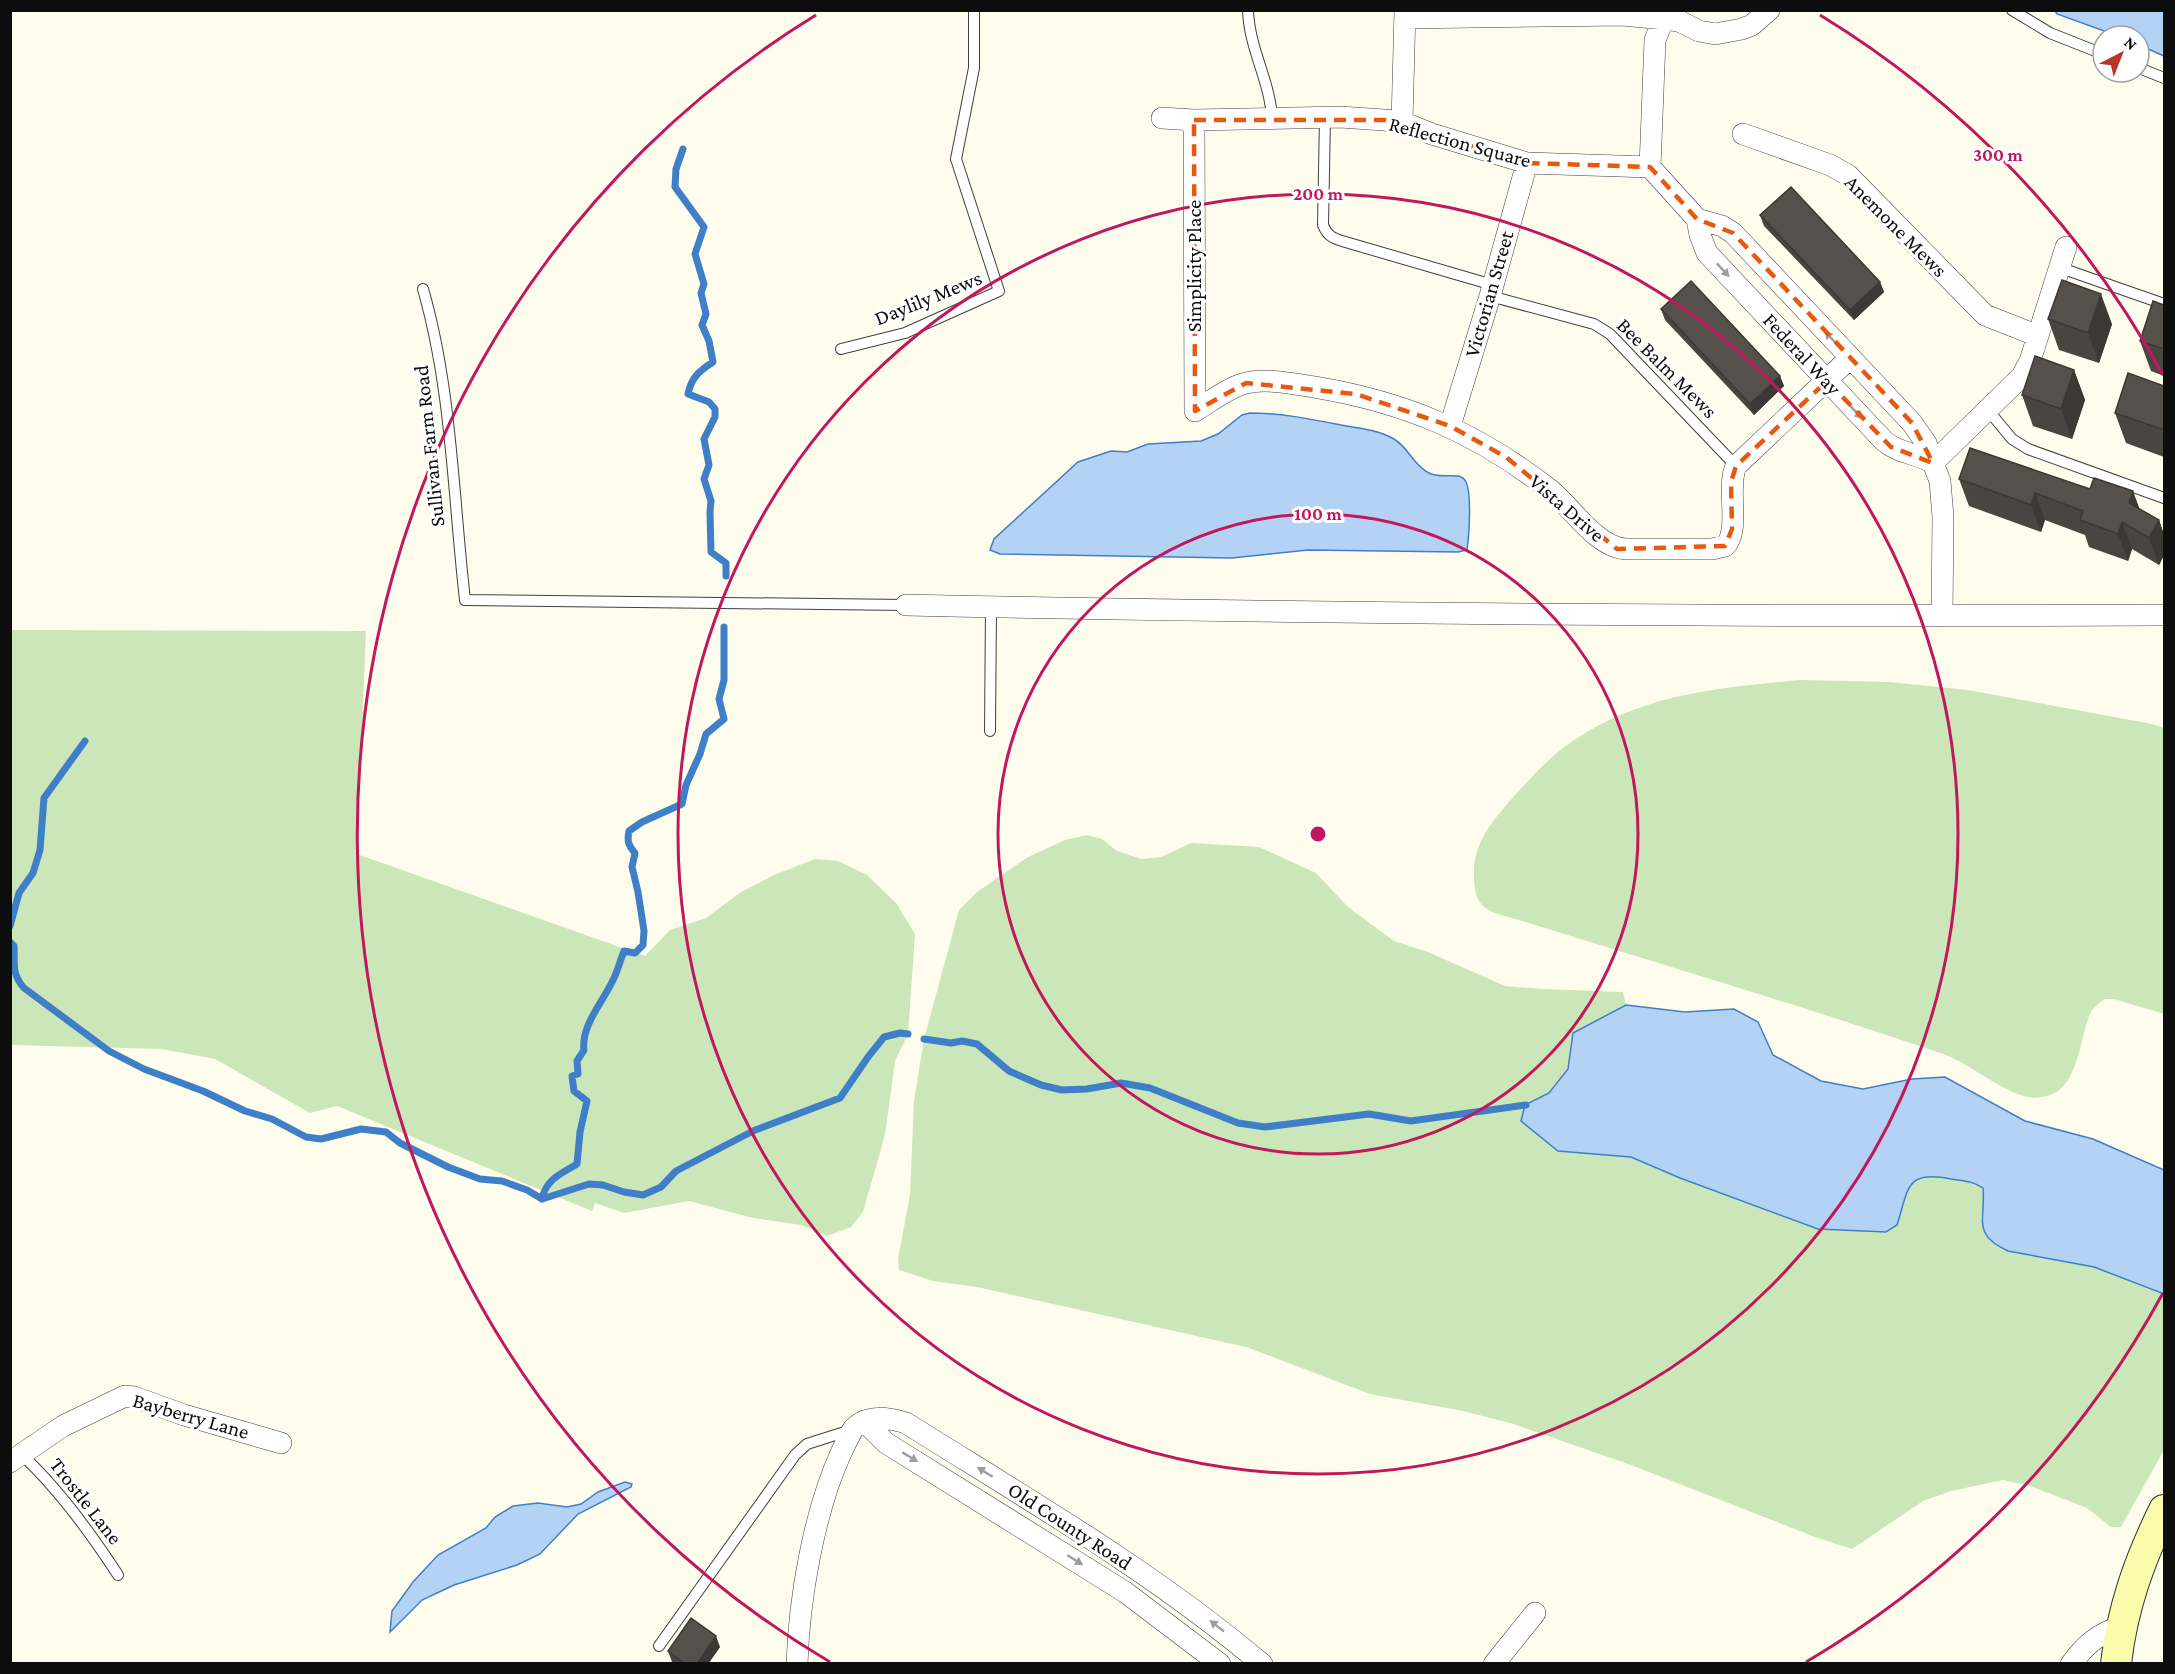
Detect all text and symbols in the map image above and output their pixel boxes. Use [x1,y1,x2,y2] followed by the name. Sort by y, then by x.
[2091,24,2151,84] north arrow
[2121,33,2141,53] text: N
[1387,112,1533,172] street label: Reflection Square
[1973,145,2023,165] text: 300 m
[1840,170,1952,282] street label: Anemone Mews
[1293,184,1344,204] text: 200 m
[1182,200,1206,332] street label: Simplicity Place
[1460,227,1519,360] street label: Victorian Street
[1716,262,1729,277] one-way arrow
[871,266,985,330] street label: Daylily Mews
[1758,308,1846,400] street label: Federal Way
[1612,313,1722,423] street label: Bee Balm Mews
[1825,331,1838,346] one-way arrow
[409,364,449,528] street label: Sullivan Farm Road
[1849,405,1863,419] one-way arrow
[1525,469,1609,547] street label: Vista Drive
[1294,504,1342,524] text: 100 m
[1308,824,1328,844] centre of rings
[130,1388,252,1444] street label: Bayberry Lane
[902,1452,919,1462] one-way arrow
[45,1453,127,1549] street label: Trostle Lane
[976,1467,993,1478] one-way arrow
[1004,1477,1136,1575] street label: Old County Road
[1067,1555,1083,1566] one-way arrow
[1209,1620,1225,1633] one-way arrow

